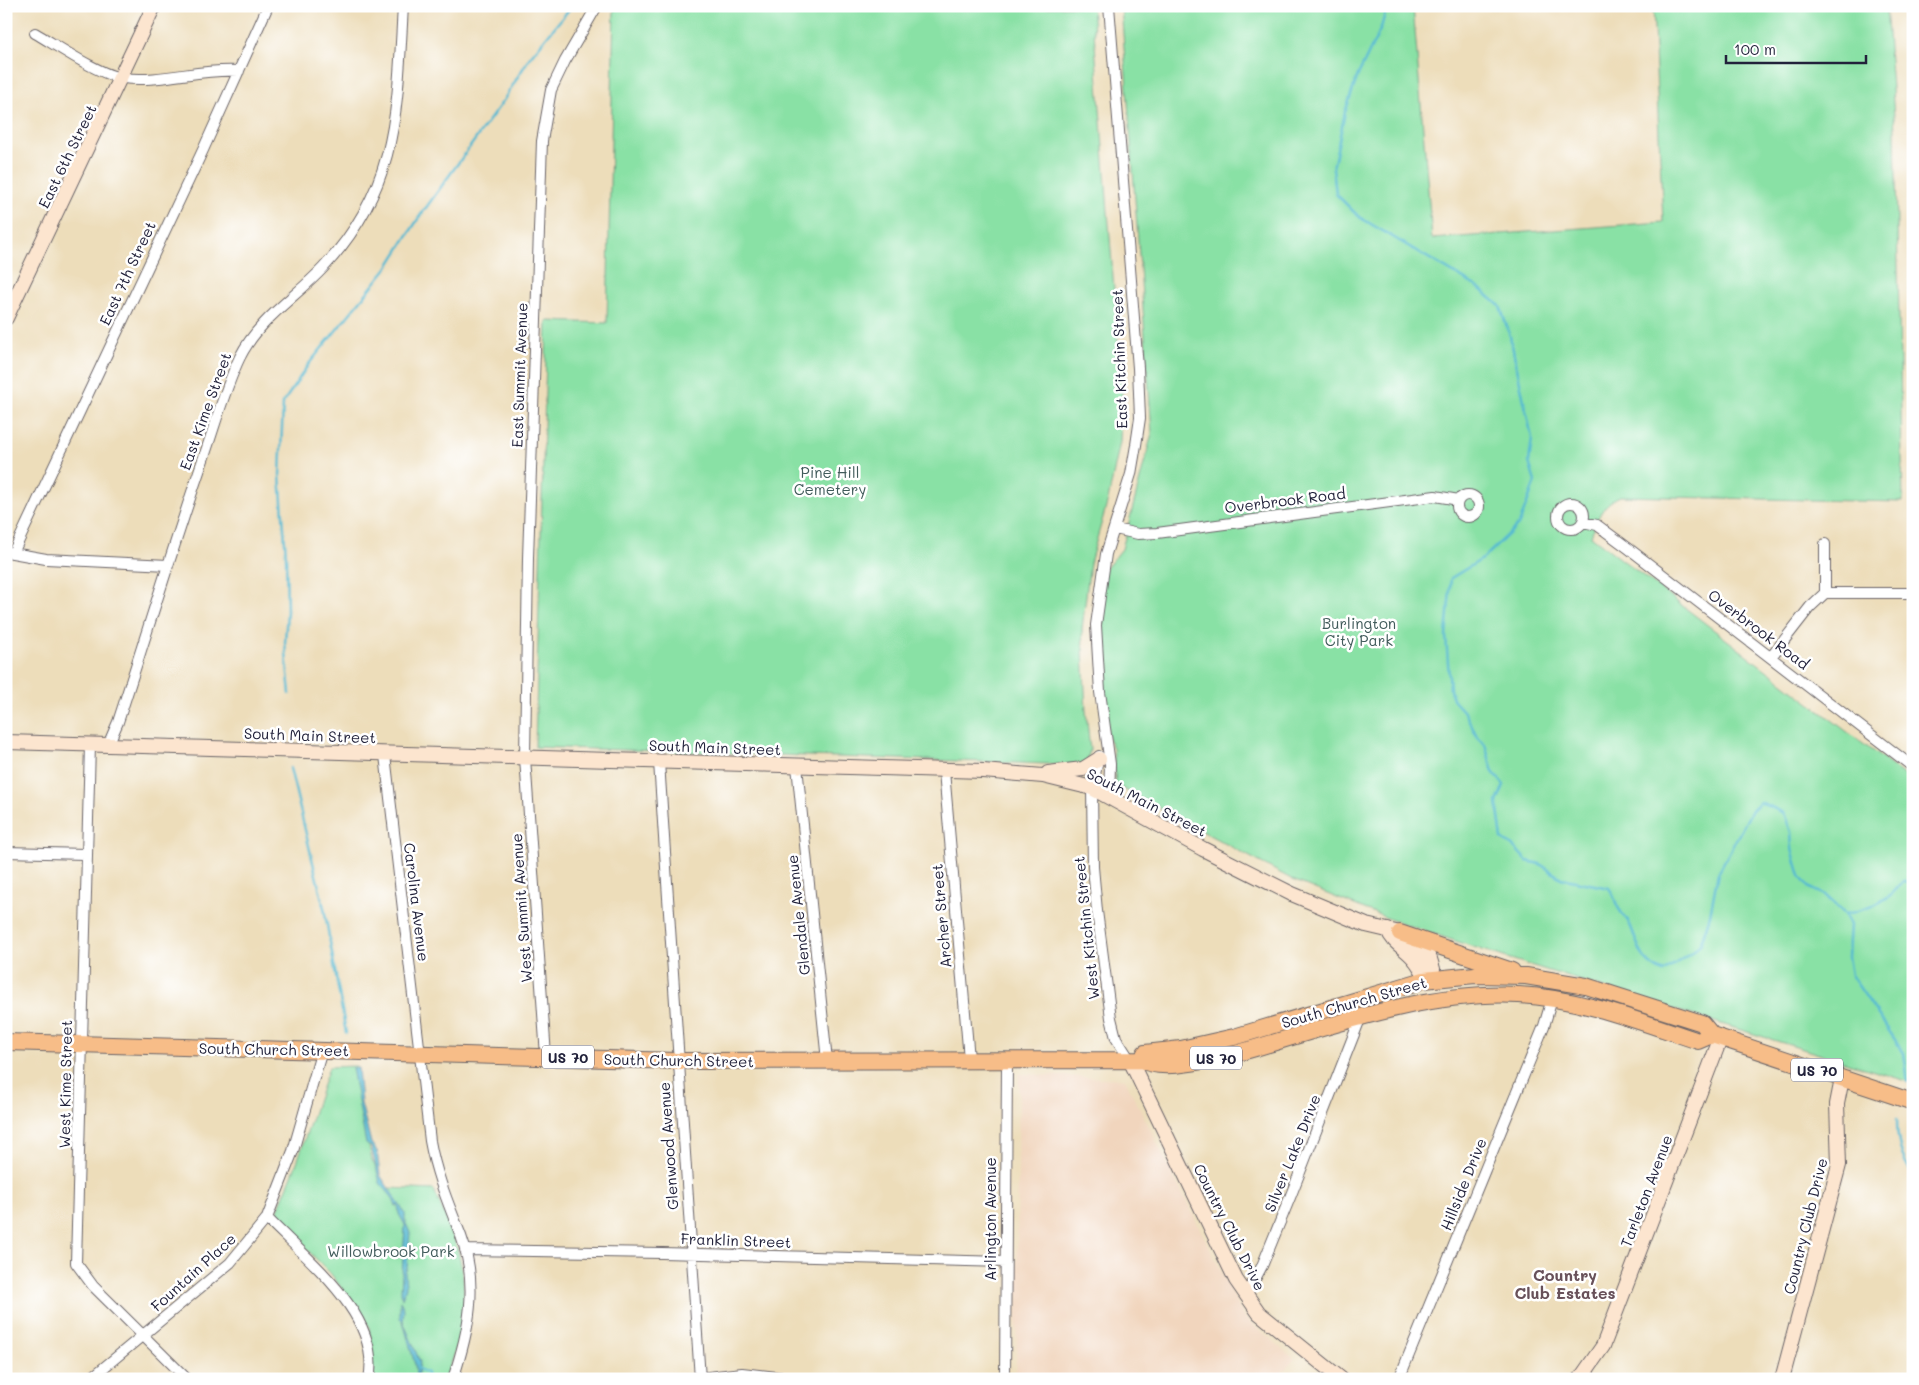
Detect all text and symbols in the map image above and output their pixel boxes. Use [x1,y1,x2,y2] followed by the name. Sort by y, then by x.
[1726,32,1866,64] scale bar
[1734,39,1776,59] text: 100 m
[33,101,101,211] street label: East 6th Street
[94,218,160,328] street label: East 7th Street
[1107,289,1131,429] street label: East Kitchin Street
[506,302,532,448] street label: East Summit Avenue
[174,349,236,473] street label: East Kime Street
[794,462,866,499] park label: Pine Hill Cemetery
[1223,483,1347,517] street label: Overbrook Road
[1704,584,1814,674] street label: Overbrook Road
[1322,613,1396,650] park label: Burlington City Park
[244,723,376,747] street label: South Main Street
[649,735,781,759] street label: South Main Street
[1084,763,1210,841] street label: South Main Street
[506,833,536,983] street label: West Summit Avenue
[400,842,434,962] street label: Carolina Avenue
[782,854,814,976] street label: Glendale Avenue
[1069,855,1103,1001] street label: West Kitchin Street
[926,863,956,969] street label: Archer Street
[1279,972,1429,1032] street label: South Church Street
[54,1020,76,1148] street label: West Kime Street
[199,1038,349,1060] street label: South Church Street
[542,1046,594,1068] road number: US 70
[1190,1046,1242,1070] road number: US 70
[604,1049,754,1071] street label: South Church Street
[1791,1058,1843,1082] road number: US 70
[654,1081,682,1211] street label: Glenwood Avenue
[1259,1091,1325,1215] street label: Silver Lake Drive
[1615,1132,1677,1250] street label: Tarleton Avenue
[1435,1135,1491,1233] street label: Hillside Drive
[1778,1156,1832,1296] street label: Country Club Drive
[980,1157,1000,1281] street label: Arlington Avenue
[1189,1160,1271,1294] street label: Country Club Drive
[146,1228,240,1316] street label: Fountain Place
[680,1228,792,1252] street label: Franklin Street
[327,1241,455,1261] park label: Willowbrook Park
[1514,1264,1616,1303] district label: Country Club Estates

